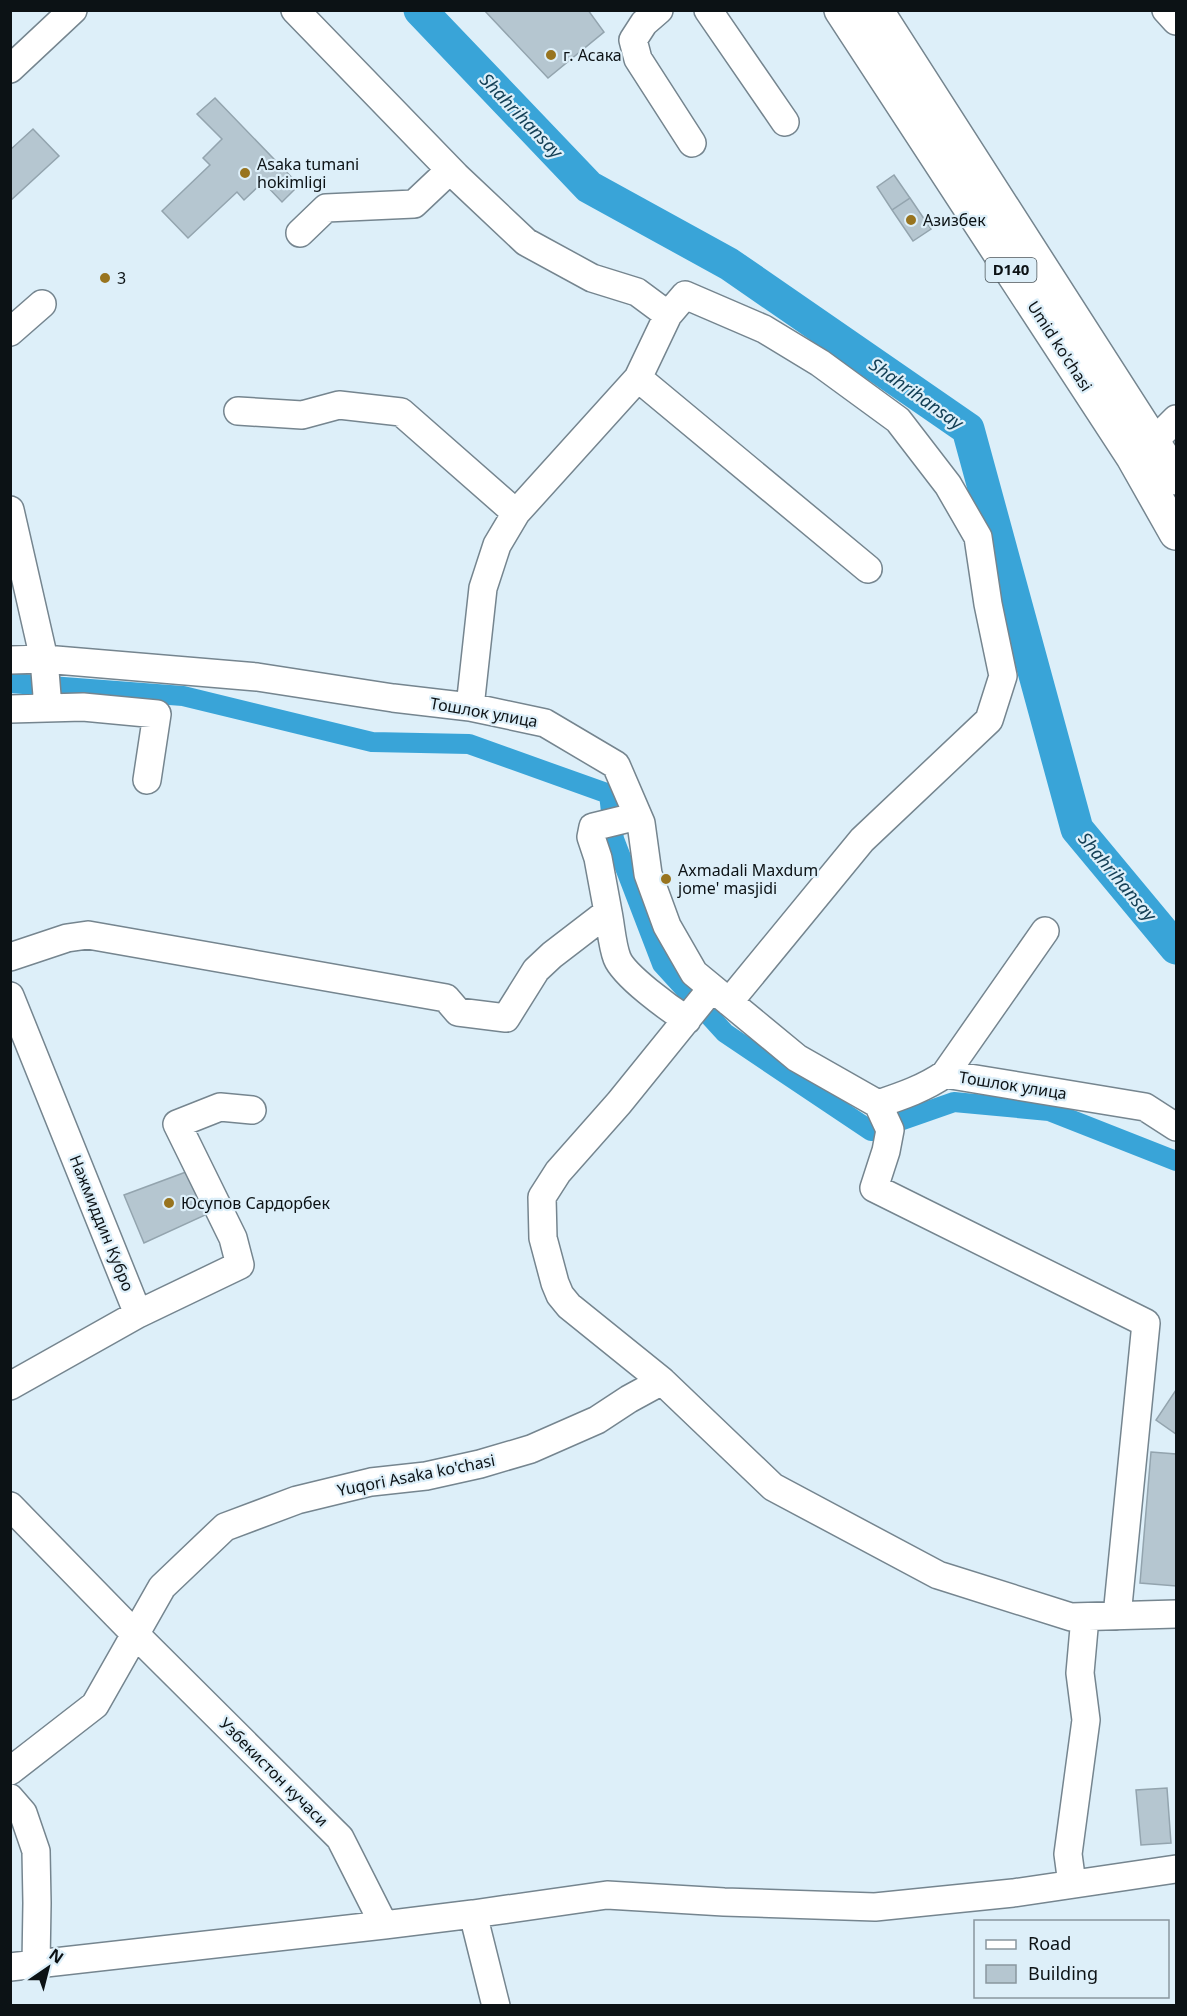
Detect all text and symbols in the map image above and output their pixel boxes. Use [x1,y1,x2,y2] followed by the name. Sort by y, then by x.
[563,44,622,66] place label: г. Асака
[544,48,558,62] marker: г. Асака
[475,68,569,164] water label: Shahrihansay
[257,153,359,193] place label: Asaka tumani hokimligi
[238,166,252,180] marker: Asaka tumani hokimligi
[923,209,986,231] place label: Азизбек
[904,213,918,227] marker: Азизбек
[986,258,1036,282] road number: D140
[117,267,126,289] place label: 3
[98,271,112,285] marker: 3
[1023,296,1097,396] street label: Umid ko'chasi
[865,352,970,435] water label: Shahrihansay
[428,692,540,732] street label: Тошлок улица
[1073,827,1163,927] water label: Shahrihansay
[677,859,818,899] place label: Axmadali Maxdum jome' masjidi
[659,872,673,886] marker: Axmadali Maxdum jome' masjidi
[957,1066,1069,1104] street label: Тошлок улица
[65,1152,139,1294] street label: Нажмиддин Кубро
[181,1192,330,1214] place label: Юсупов Сардорбек
[162,1196,176,1210] marker: Юсупов Сардорбек
[335,1449,497,1501] street label: Yuqori Asaka ko'chasi
[215,1713,333,1831] street label: Узбекистон кучаси
[974,1920,1169,1998] legend
[1028,1931,1071,1955] text: Road
[18,1938,78,1998] north arrow
[45,1943,68,1968] text: N
[1028,1961,1098,1985] text: Building

